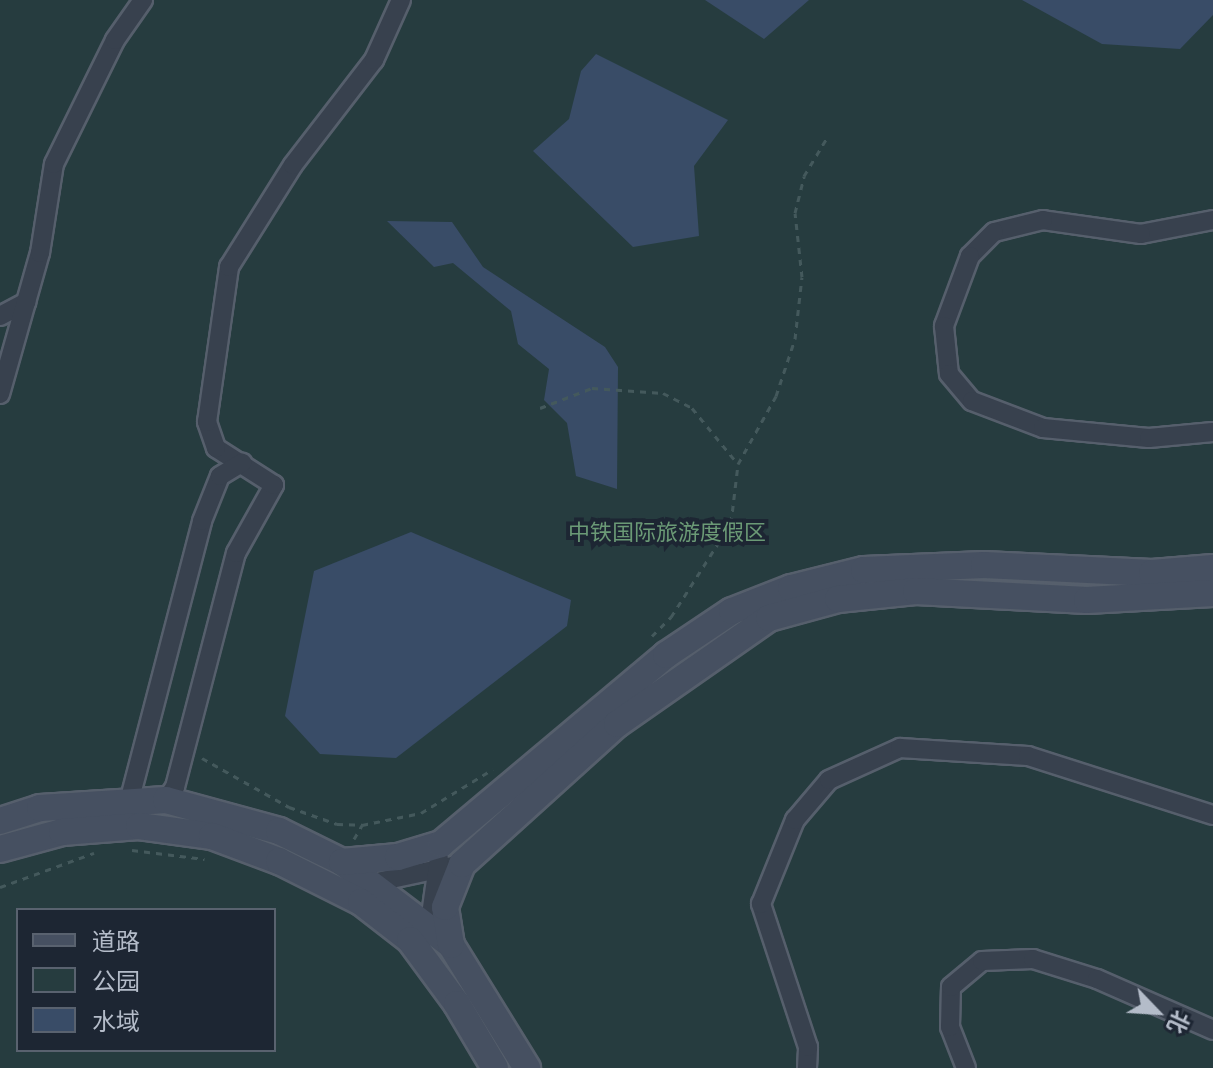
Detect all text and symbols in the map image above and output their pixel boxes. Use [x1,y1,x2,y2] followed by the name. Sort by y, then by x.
[568,520,766,546] park label: 中铁国际旅游度假区
[16,908,276,1052] legend
[92,923,140,959] text: 道路
[92,963,140,999] text: 公园
[1117,972,1197,1052] north arrow
[92,1003,140,1039] text: 水域
[1159,1005,1199,1039] text: 北

